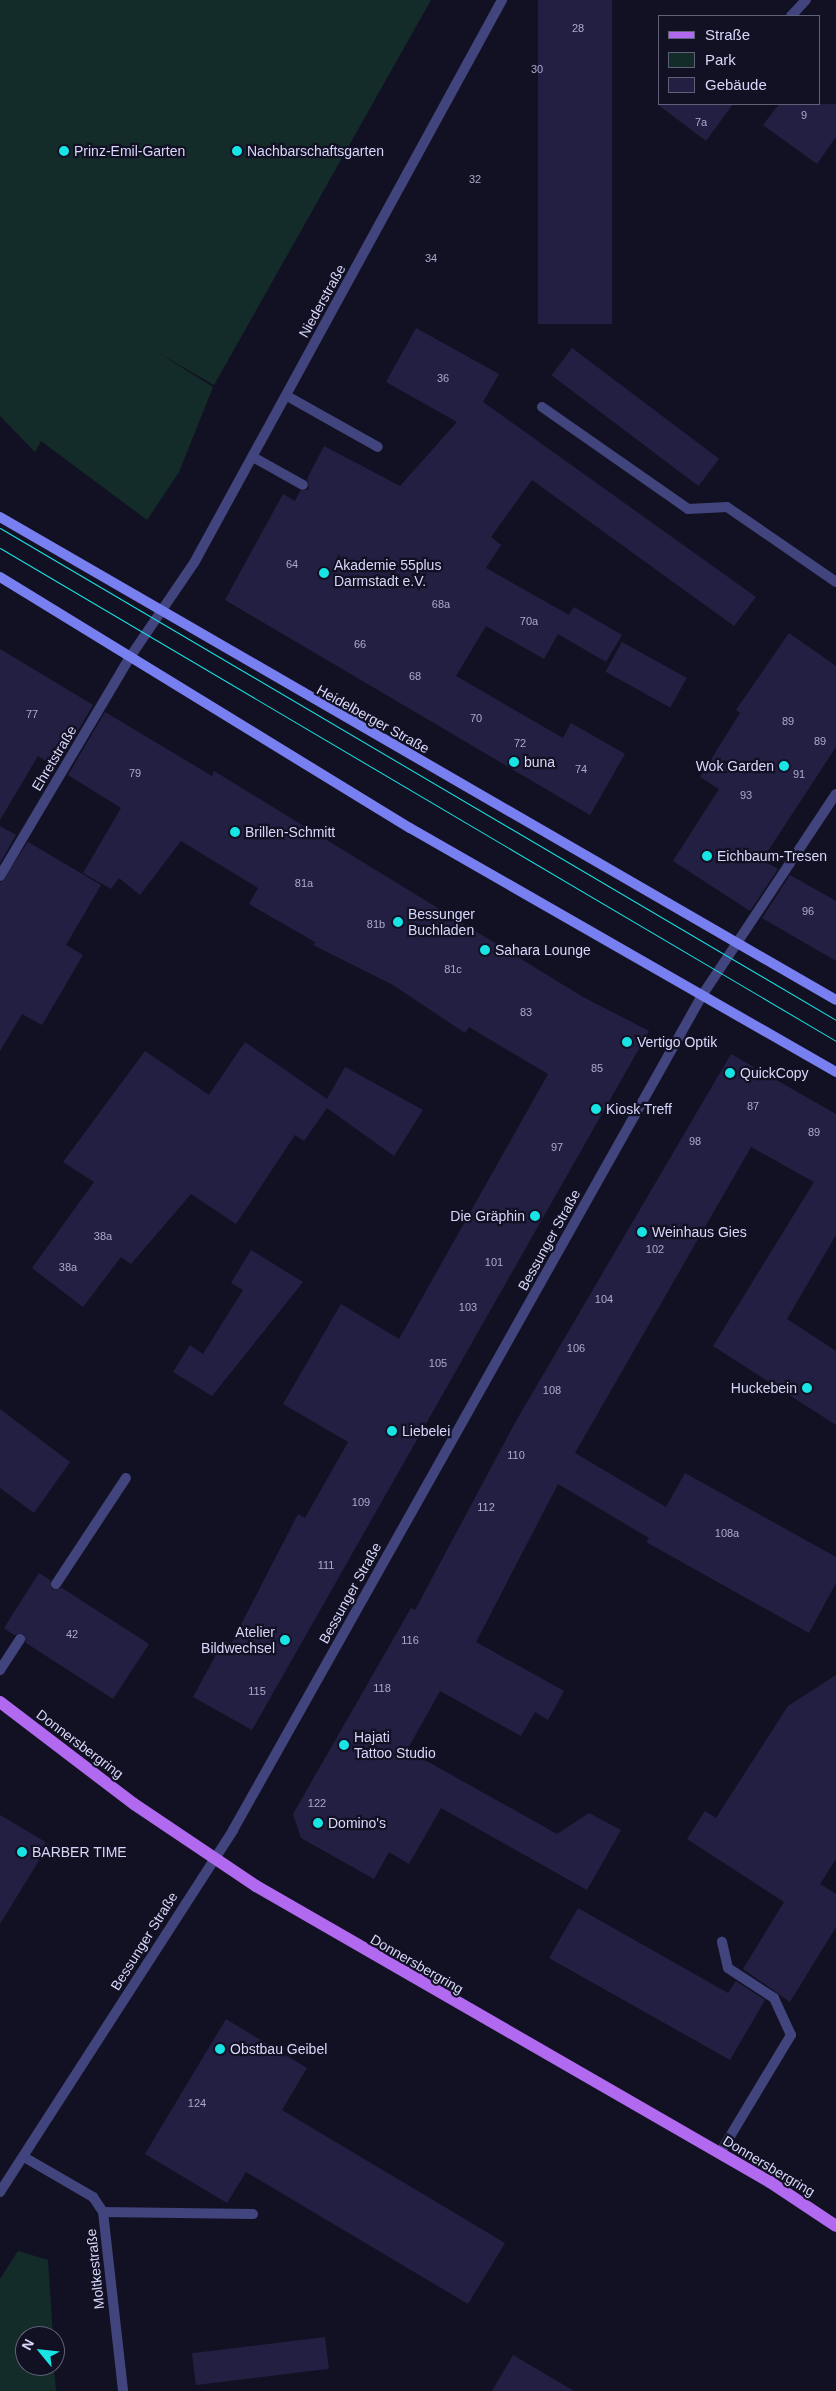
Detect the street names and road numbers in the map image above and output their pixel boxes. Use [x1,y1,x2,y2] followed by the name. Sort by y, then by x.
[295,262,349,340] street label: Niederstraße
[314,681,432,757] street label: Heidelberger Straße
[28,722,80,794] street label: Ehretstraße
[514,1187,584,1293] street label: Bessunger Straße
[315,1540,385,1646] street label: Bessunger Straße
[33,1706,127,1782] street label: Donnersbergring
[107,1889,181,1993] street label: Bessunger Straße
[368,1931,466,1997] street label: Donnersbergring
[720,2132,818,2200] street label: Donnersbergring
[82,2228,108,2310] street label: Moltkestraße

